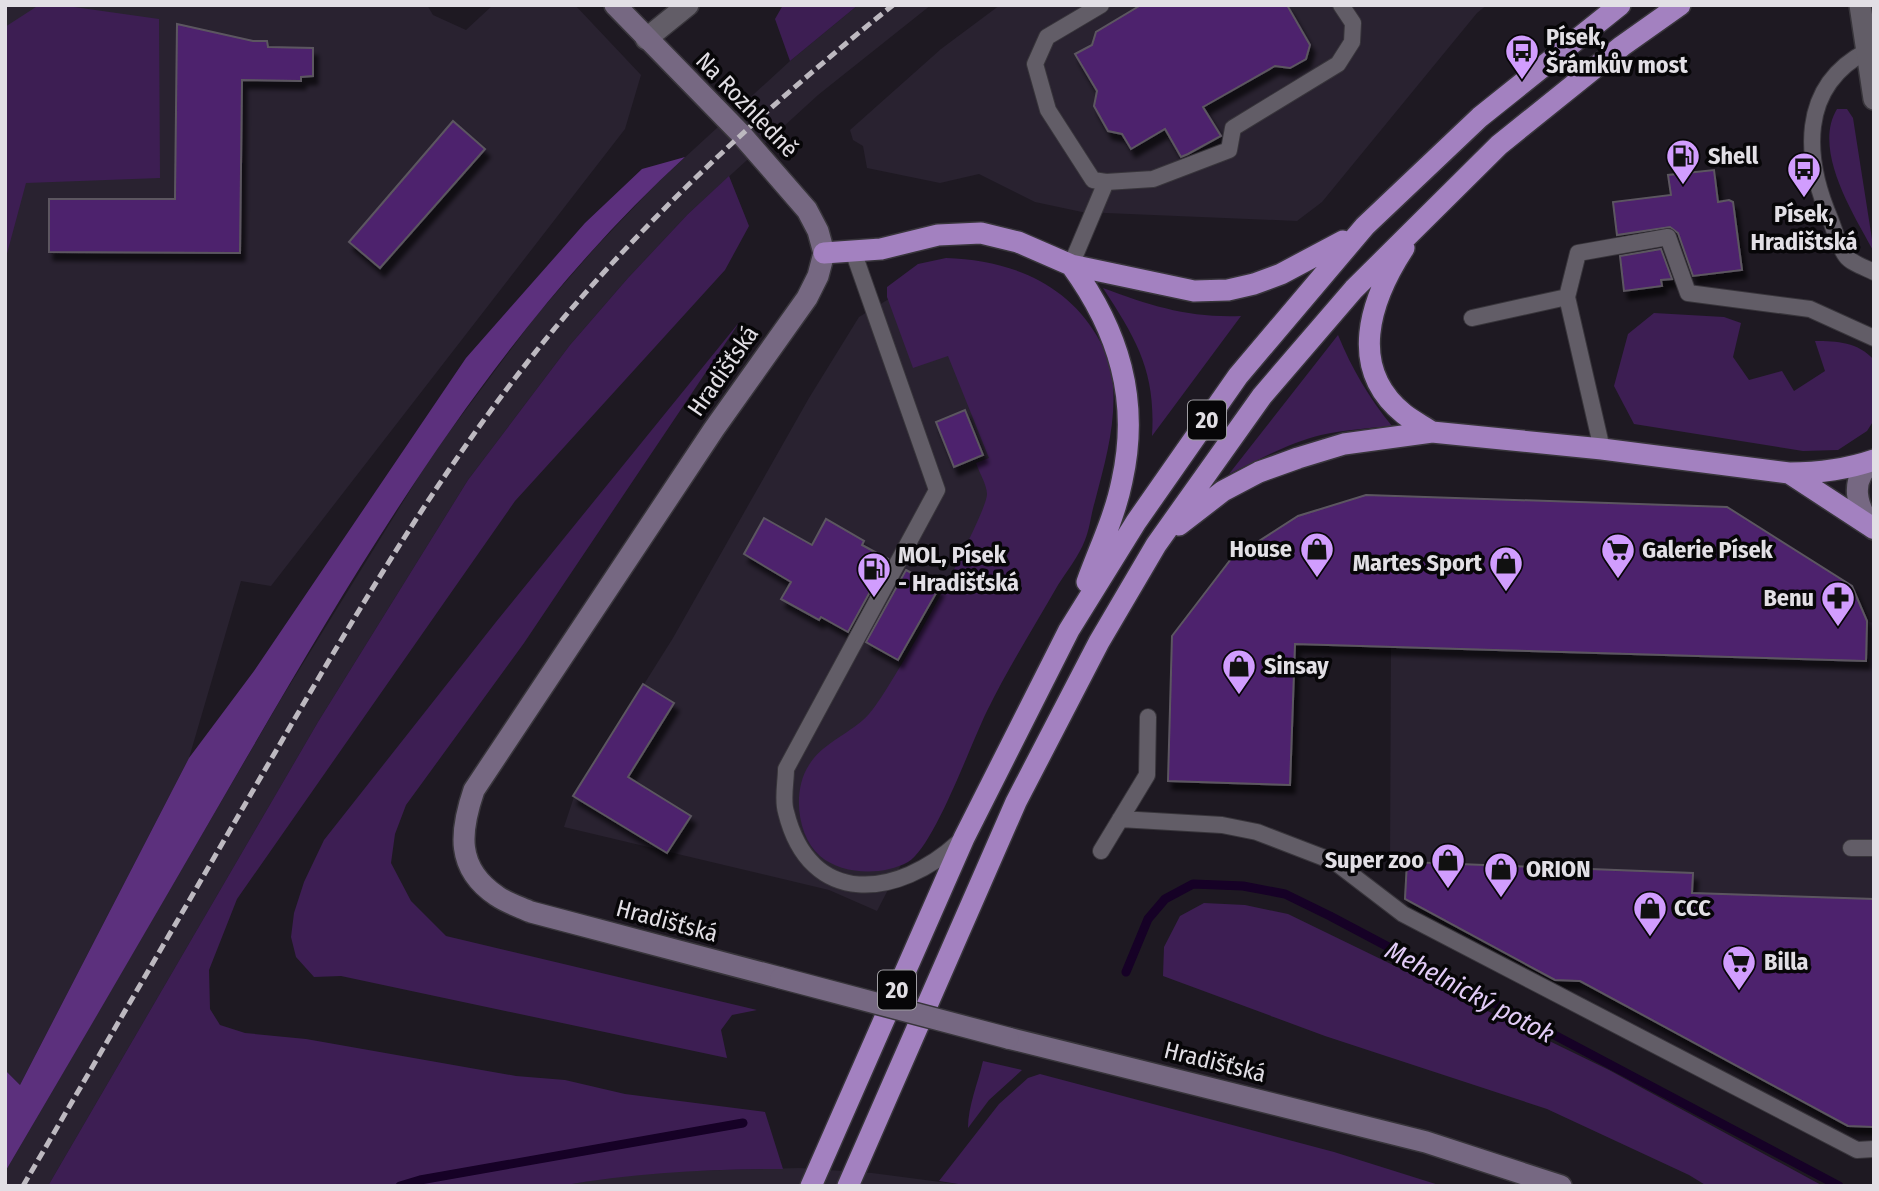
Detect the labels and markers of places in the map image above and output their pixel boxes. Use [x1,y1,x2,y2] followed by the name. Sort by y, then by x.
[1546,23,1688,79] place label: Písek, Šrámkův most
[1503,32,1541,81] bus stop icon: Písek, Šrámkův most
[1664,137,1702,186] fuel station icon: Shell
[1708,142,1759,170] place label: Shell
[1785,150,1823,199] bus stop icon: Písek, Hradištská
[1750,200,1858,256] place label: Písek, Hradištská
[1298,530,1336,579] shop icon: House
[1599,531,1637,580] supermarket icon: Galerie Písek
[1230,535,1292,563] place label: House
[1642,536,1774,564] place label: Galerie Písek
[898,541,1019,597] place label: MOL, Písek - Hradišťská
[1487,544,1525,593] shop icon: Martes Sport
[1353,549,1483,577] place label: Martes Sport
[855,550,893,599] fuel station icon: MOL, Písek - Hradišťská
[1819,579,1857,628] pharmacy icon: Benu
[1763,584,1814,612] place label: Benu
[1220,647,1258,696] shop icon: Sinsay
[1264,652,1329,680] place label: Sinsay
[1429,841,1467,890] shop icon: Super zoo
[1325,846,1424,874] place label: Super zoo
[1482,850,1520,899] shop icon: ORION
[1526,855,1591,883] place label: ORION
[1631,889,1669,938] shop icon: CCC
[1674,894,1711,922] place label: CCC
[1720,943,1758,992] supermarket icon: Billa
[1764,948,1809,976] place label: Billa

